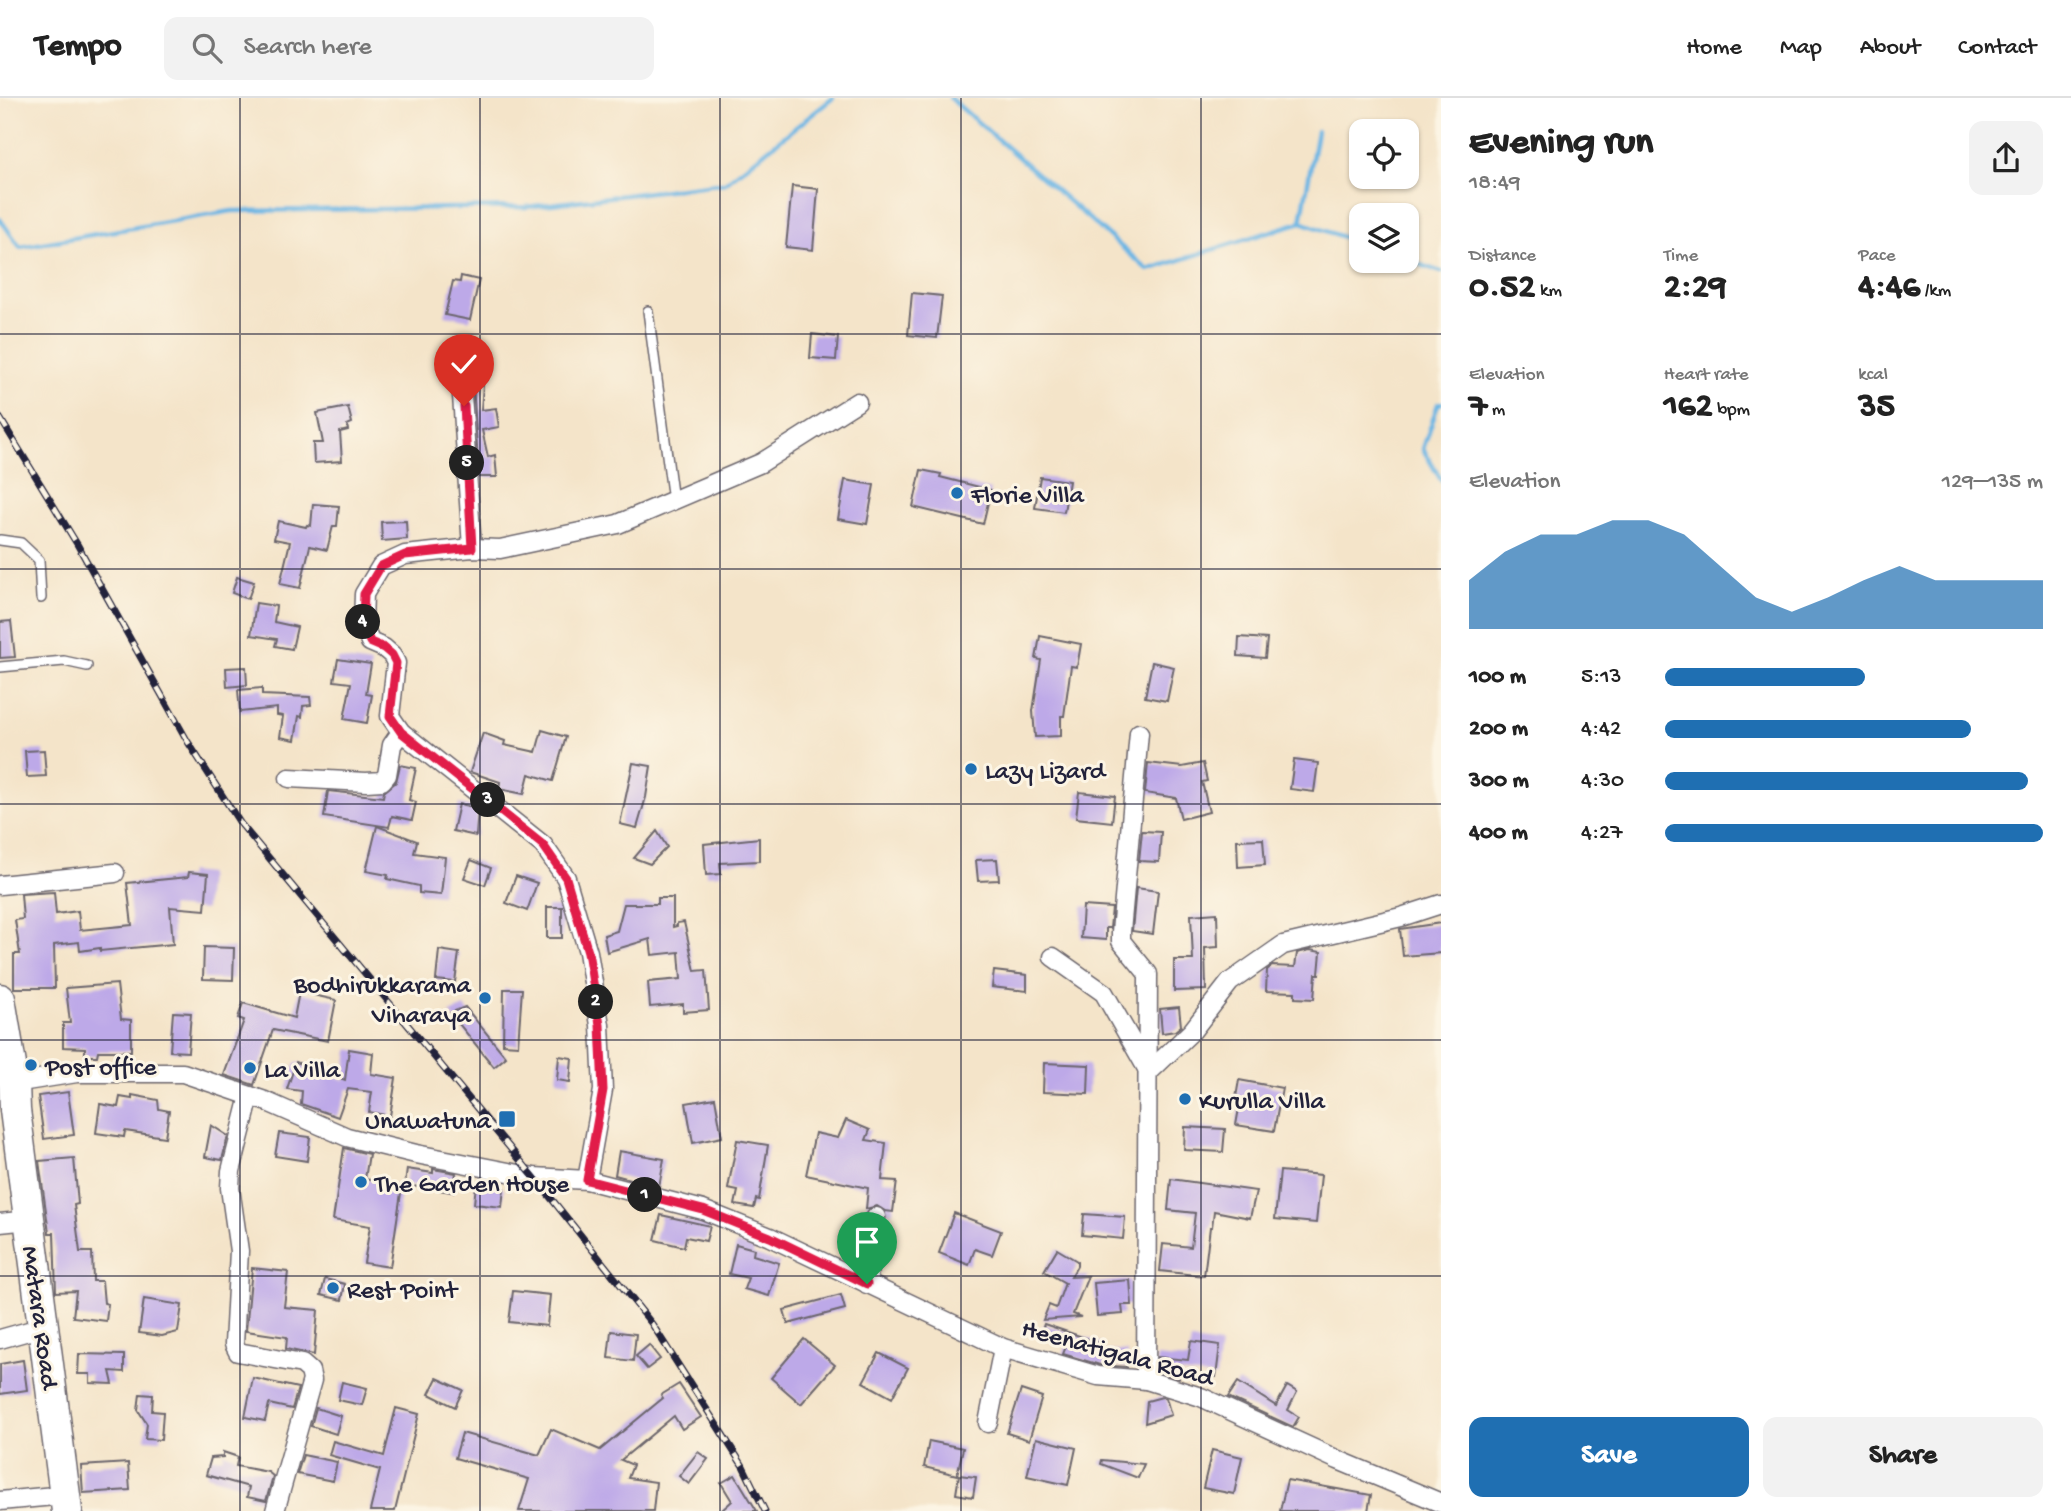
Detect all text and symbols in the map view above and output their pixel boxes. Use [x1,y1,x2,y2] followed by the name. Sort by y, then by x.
[164,17,654,80] search box
[35,29,122,67] text: Tempo
[188,29,226,67] icon: search
[244,33,372,64] text: Search here
[1686,34,1742,63] text: Home
[1780,34,1822,63] text: Map
[1860,34,1920,63] text: About
[1958,34,2036,63] text: Contact
[1349,119,1419,273] map controls
[1349,119,1419,189] button: locate
[1969,121,2043,195] button: share
[1469,122,1653,166] text: Evening run
[1469,170,1521,197] text: 18:49
[1349,203,1419,273] button: layers
[1469,245,1536,268] text: Distance
[1664,245,1698,268] text: Time
[1858,245,1896,268] text: Pace
[1469,268,1535,309] text: 0.52
[1664,268,1727,309] text: 2:29
[1858,268,1920,309] text: 4:46
[1535,280,1562,303] text: km
[1920,280,1951,303] text: /km
[434,334,494,406] pin
[445,345,483,383] icon: check
[1469,364,1545,387] text: Elevation
[1664,364,1749,387] text: Heart rate
[1858,364,1888,387] text: kcal
[1469,387,1487,428] text: 7
[1664,387,1713,428] text: 162
[1858,387,1895,428] text: 35
[1487,399,1505,422] text: m
[1713,399,1750,422] text: bpm
[449,446,484,480] pin: 5
[462,451,472,474] text: 5
[1469,469,1560,496] text: Elevation
[1942,469,2043,496] text: 129–135 m
[970,482,1086,513] place label: Florie Villa
[949,485,965,501] marker: Florie Villa
[346,604,380,640] pin: 4
[358,610,367,633] text: 4
[1469,664,1526,691] text: 100 m
[1581,664,1622,691] text: 5:13
[1469,716,1528,743] text: 200 m
[1581,716,1621,743] text: 4:42
[985,758,1107,789] place label: Lazy Lizard
[963,761,979,777] marker: Lazy Lizard
[1469,768,1529,795] text: 300 m
[1581,768,1624,795] text: 4:30
[470,782,505,818] pin: 3
[483,788,492,811] text: 3
[1469,820,1528,847] text: 400 m
[1581,820,1622,847] text: 4:27
[293,972,473,1033] place label: Bodhirukkarama Viharaya
[578,984,614,1020] pin: 2
[477,990,493,1006] marker: Bodhirukkarama Viharaya
[591,990,600,1013] text: 2
[44,1054,157,1085] place label: Post office
[23,1057,39,1073] marker: Post office
[264,1057,342,1088] place label: La Villa
[242,1060,258,1076] marker: La Villa
[1199,1088,1327,1119] place label: Kurulla Villa
[1177,1091,1193,1107] marker: Kurulla Villa
[365,1108,493,1139] place label: Unawatuna
[497,1109,517,1129] marker: Unawatuna
[373,1171,570,1202] place label: The Garden House
[353,1174,369,1190] marker: The Garden House
[628,1178,662,1212] pin: 1
[641,1183,648,1206] text: 1
[837,1212,897,1284] pin
[848,1223,886,1261] icon: arrive
[12,1244,63,1393] street label: Matara Road
[347,1277,459,1308] place label: Rest Point
[325,1280,341,1296] marker: Rest Point
[1018,1315,1218,1396] street label: Heenatigala Road
[1469,1417,1749,1497] button: Save
[1763,1417,2043,1497] button: Share

